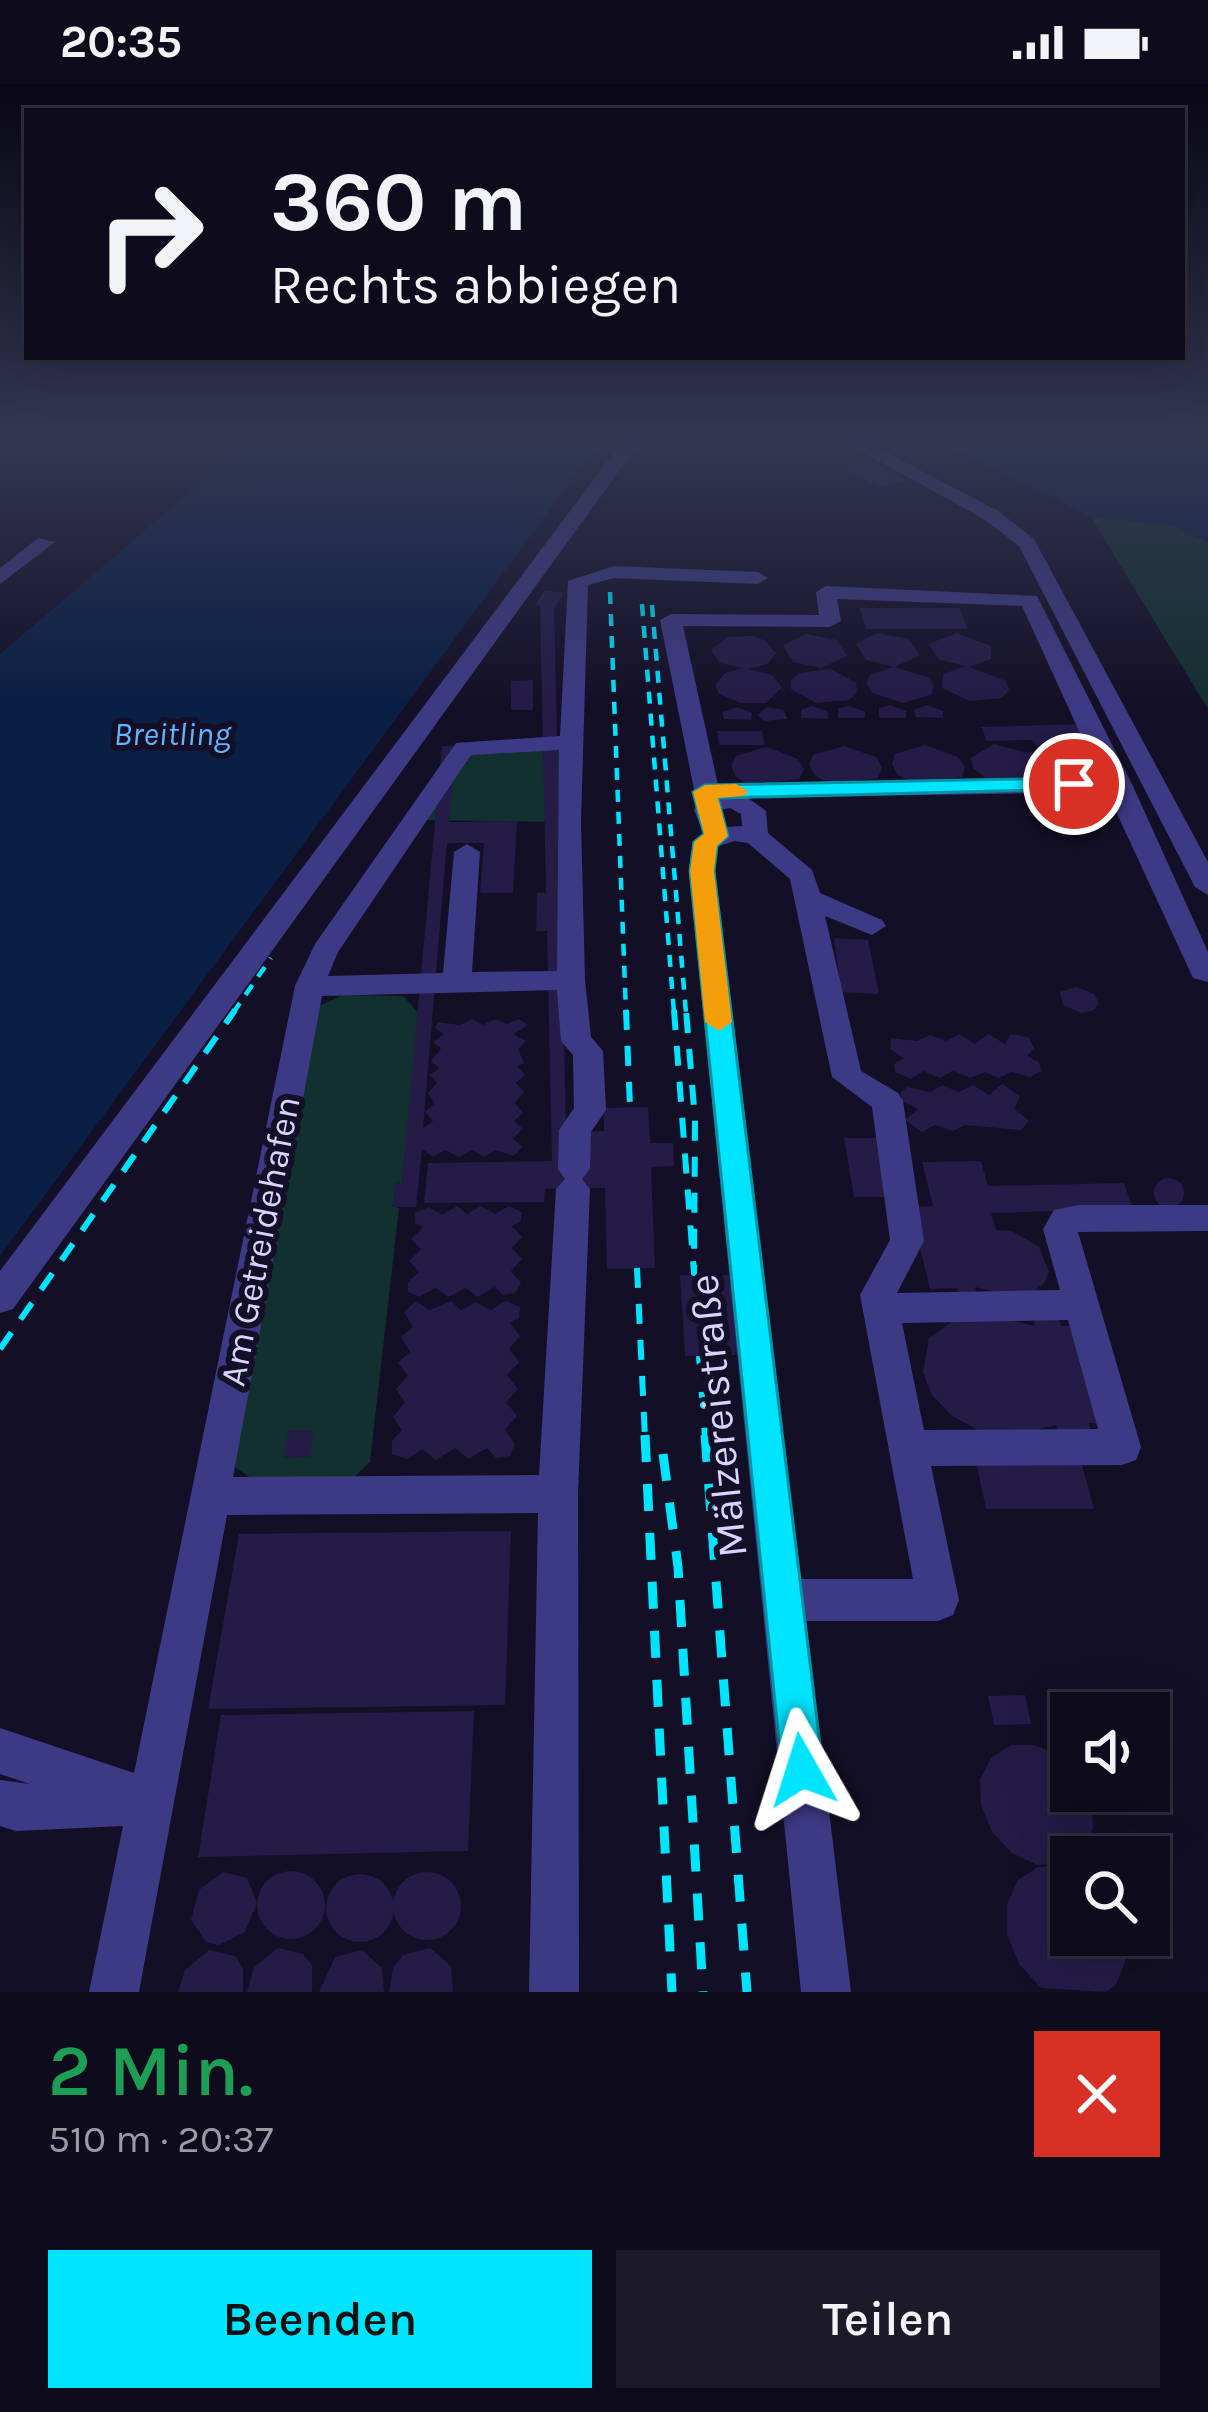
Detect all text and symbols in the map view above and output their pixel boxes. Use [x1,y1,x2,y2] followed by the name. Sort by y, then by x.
[60,16,182,68] text: 20:35
[270,153,527,251] text: 360 m
[72,156,228,312] icon: right
[270,253,681,317] text: Rechts abbiegen
[114,715,232,753] water label: Breitling
[1023,733,1125,835] pin
[1041,751,1107,817] icon: arrive
[211,1093,309,1389] street label: Am Getreidehafen
[678,1272,758,1560] street label: Mälzereistraße
[1050,1692,1170,1956] map controls
[1050,1692,1170,1812] button: sound
[739,1707,865,1833] position arrow
[1050,1836,1170,1956] button: search
[48,2029,254,2113] text: 2 Min.
[1034,2031,1160,2157] button: close
[48,2116,273,2162] text: 510 m · 20:37
[48,2250,592,2388] button: Beenden
[616,2250,1160,2388] button: Teilen

